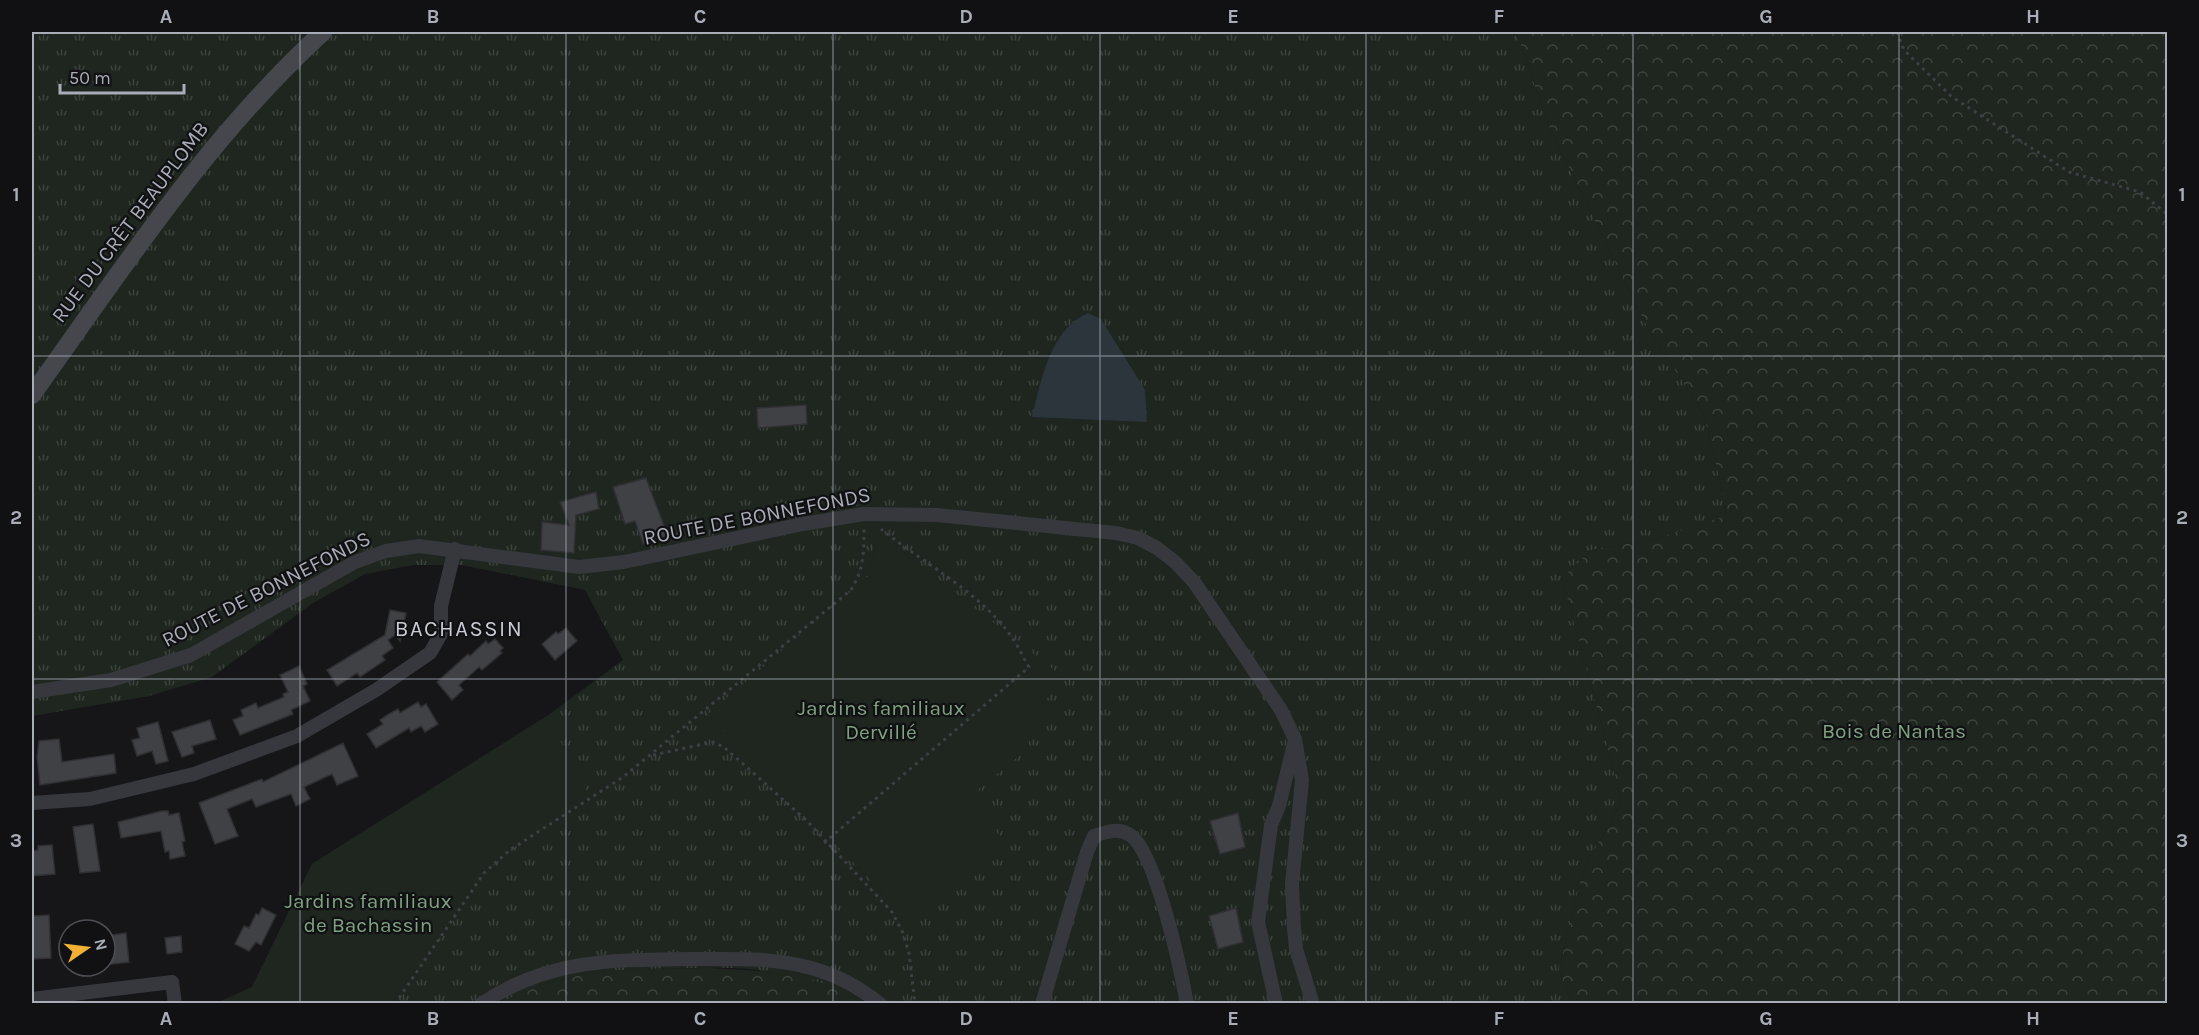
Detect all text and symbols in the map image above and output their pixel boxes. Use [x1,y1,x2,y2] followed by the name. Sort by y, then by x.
[160,5,173,28] text: A
[427,5,439,28] text: B
[694,5,706,28] text: C
[959,5,973,28] text: D
[1227,5,1239,28] text: E
[1494,5,1505,28] text: F
[1759,5,1773,28] text: G
[2026,5,2040,28] text: H
[60,57,184,95] scale bar
[69,67,111,89] text: 50 m
[47,117,213,327] street label: RUE DU CRÊT BEAUPLOMB
[12,183,20,206] text: 1
[2178,183,2186,206] text: 1
[641,482,873,550] street label: ROUTE DE BONNEFONDS
[10,506,22,529] text: 2
[2176,506,2188,529] text: 2
[158,526,374,652] street label: ROUTE DE BONNEFONDS
[395,616,523,642] district label: BACHASSIN
[798,696,965,744] park label: Jardins familiaux Dervillé
[1822,719,1966,743] park label: Bois de Nantas
[10,829,22,852] text: 3
[2176,829,2188,852] text: 3
[285,889,452,937] park label: Jardins familiaux de Bachassin
[57,918,117,978] north arrow
[90,937,112,952] text: N
[160,1007,173,1030] text: A
[427,1007,439,1030] text: B
[694,1007,706,1030] text: C
[959,1007,973,1030] text: D
[1227,1007,1239,1030] text: E
[1494,1007,1505,1030] text: F
[1759,1007,1773,1030] text: G
[2026,1007,2040,1030] text: H

